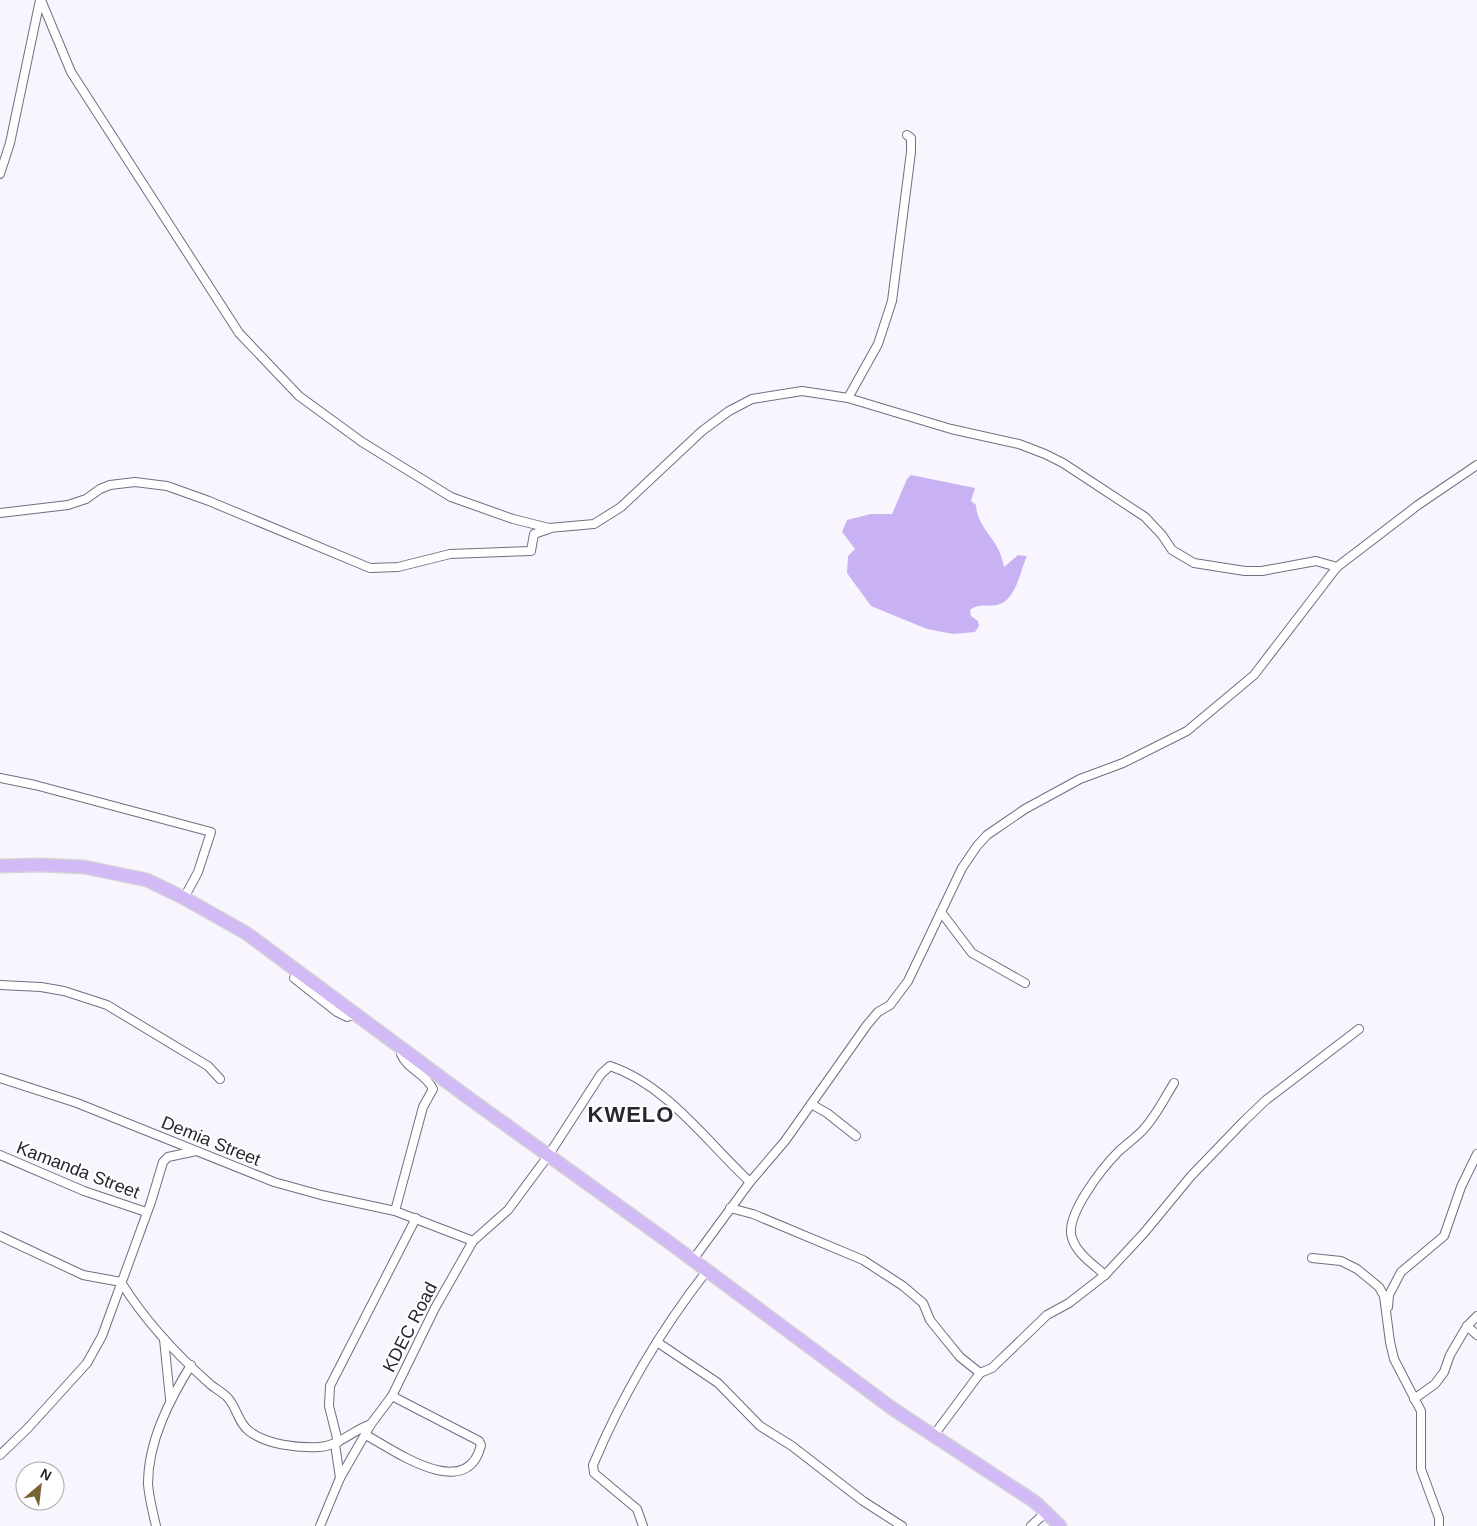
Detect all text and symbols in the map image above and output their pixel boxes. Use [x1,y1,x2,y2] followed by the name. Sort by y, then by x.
[588,1102,674,1127] district label: KWELO
[159,1112,263,1170] street label: Demia Street
[14,1137,142,1203] street label: Kamanda Street
[379,1279,441,1375] street label: KDEC Road
[15,1461,65,1511] north arrow
[38,1465,54,1484] text: N

